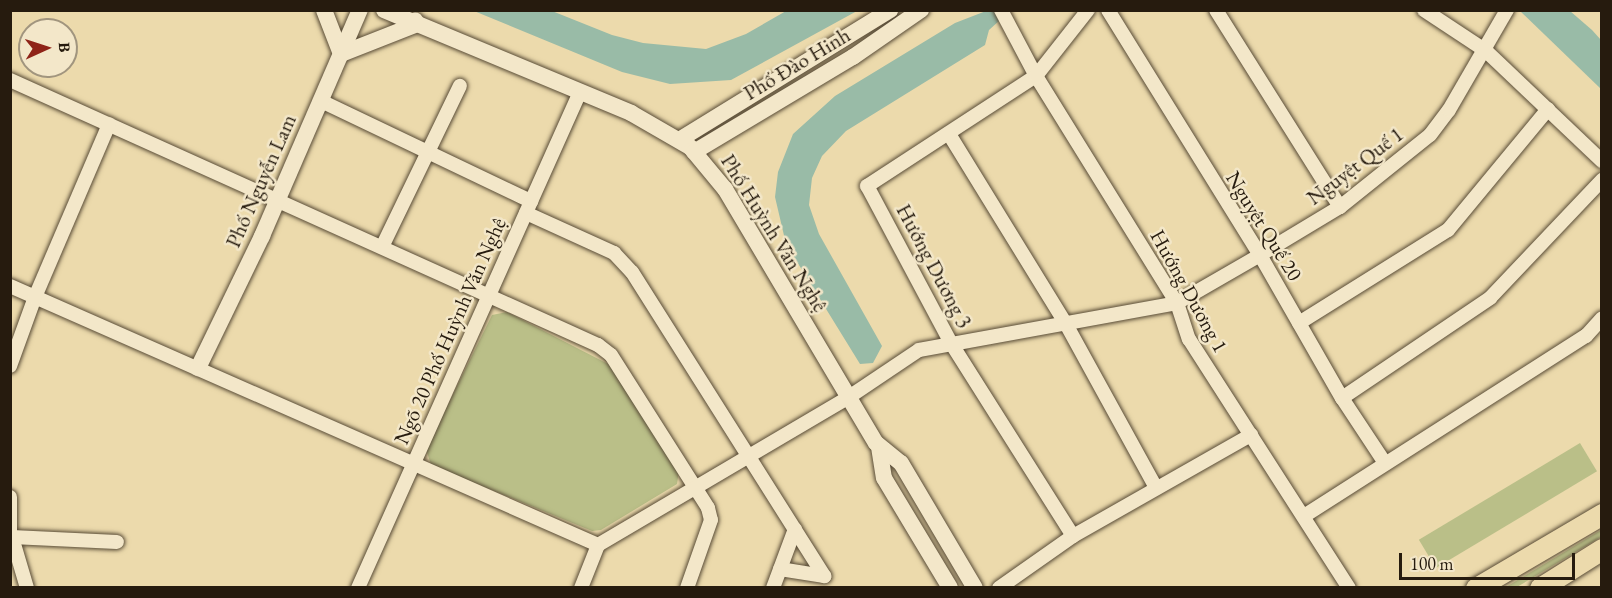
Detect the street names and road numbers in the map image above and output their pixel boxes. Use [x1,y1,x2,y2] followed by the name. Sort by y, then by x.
[739,22,855,106] street label: Phố Đào Hinh
[220,111,302,251] street label: Phố Nguyễn Lam
[1302,122,1408,210] street label: Nguyệt Quế 1
[715,150,833,316] street label: Phố Huỳnh Văn Nghệ
[1220,167,1308,285] street label: Nguyệt Quế 20
[891,200,977,332] street label: Hướng Dương 3
[389,214,511,448] street label: Ngõ 20 Phố Huỳnh Văn Nghệ
[1145,225,1233,357] street label: Hướng Dương 1

